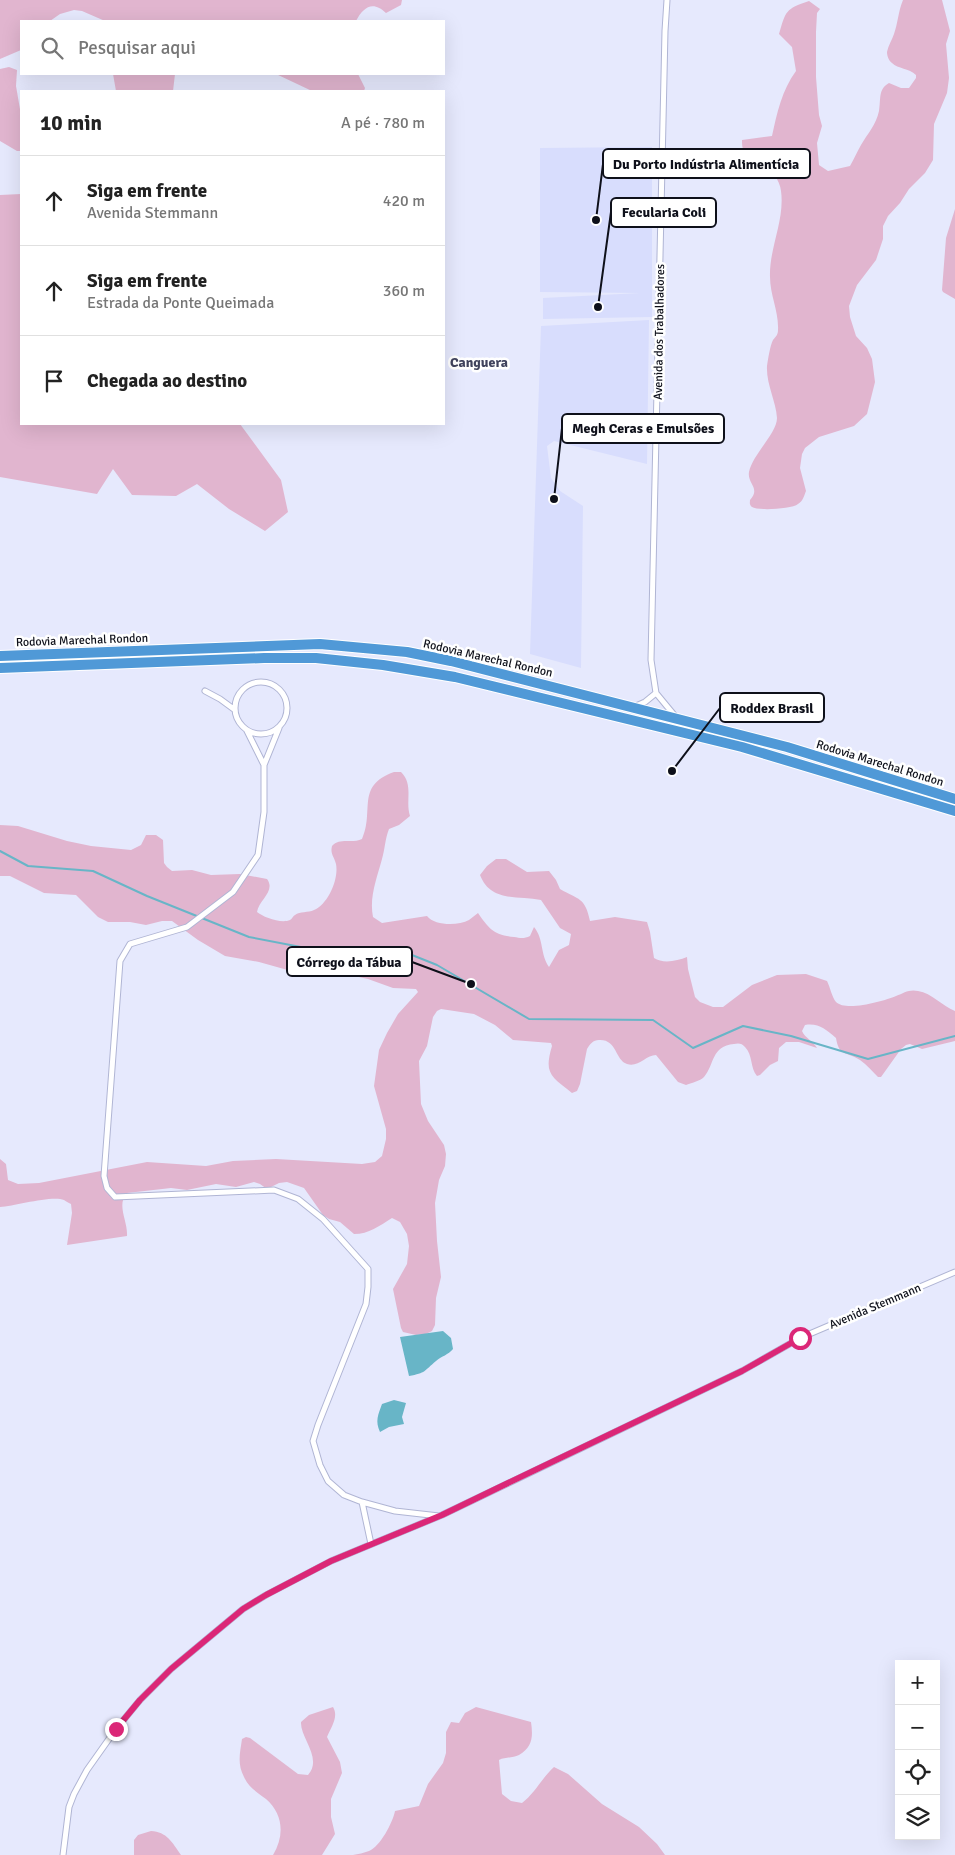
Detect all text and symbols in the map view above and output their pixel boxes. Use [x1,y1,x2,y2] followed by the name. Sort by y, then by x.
[20,20,445,75] search box
[38,34,66,62] icon: search
[78,36,196,60] text: Pesquisar aqui
[40,110,102,136] text: 10 min
[341,113,425,133] text: A pé · 780 m
[603,149,810,178] callout: Du Porto Indústria Alimentícia
[613,156,799,173] text: Du Porto Indústria Alimentícia
[87,179,207,203] text: Siga em frente
[40,187,68,215] icon: ahead
[383,191,425,211] text: 420 m
[611,198,716,227] callout: Fecularia Coli
[87,203,218,223] text: Avenida Stemmann
[622,204,706,221] text: Fecularia Coli
[651,264,668,400] street label: Avenida dos Trabalhadores
[87,269,207,293] text: Siga em frente
[40,277,68,305] icon: ahead
[383,281,425,301] text: 360 m
[87,293,274,313] text: Estrada da Ponte Queimada
[450,354,508,371] district label: Canguera
[40,367,68,395] icon: arrive
[87,369,247,393] text: Chegada ao destino
[562,414,724,443] callout: Megh Ceras e Emulsões
[572,420,714,437] text: Megh Ceras e Emulsões
[16,631,148,650] street label: Rodovia Marechal Rondon
[422,636,554,681] street label: Rodovia Marechal Rondon
[720,693,824,722] callout: Roddex Brasil
[730,700,814,717] text: Roddex Brasil
[814,737,945,790] street label: Rodovia Marechal Rondon
[287,947,412,976] callout: Córrego da Tábua
[297,954,402,971] text: Córrego da Tábua
[827,1280,923,1333] street label: Avenida Stemmann
[789,1327,812,1350] route start
[895,1660,940,1840] map controls
[895,1660,940,1705] button: +
[895,1705,940,1750] button: −
[105,1718,128,1741] route end
[895,1750,940,1795] button: locate
[895,1795,940,1840] button: layers

